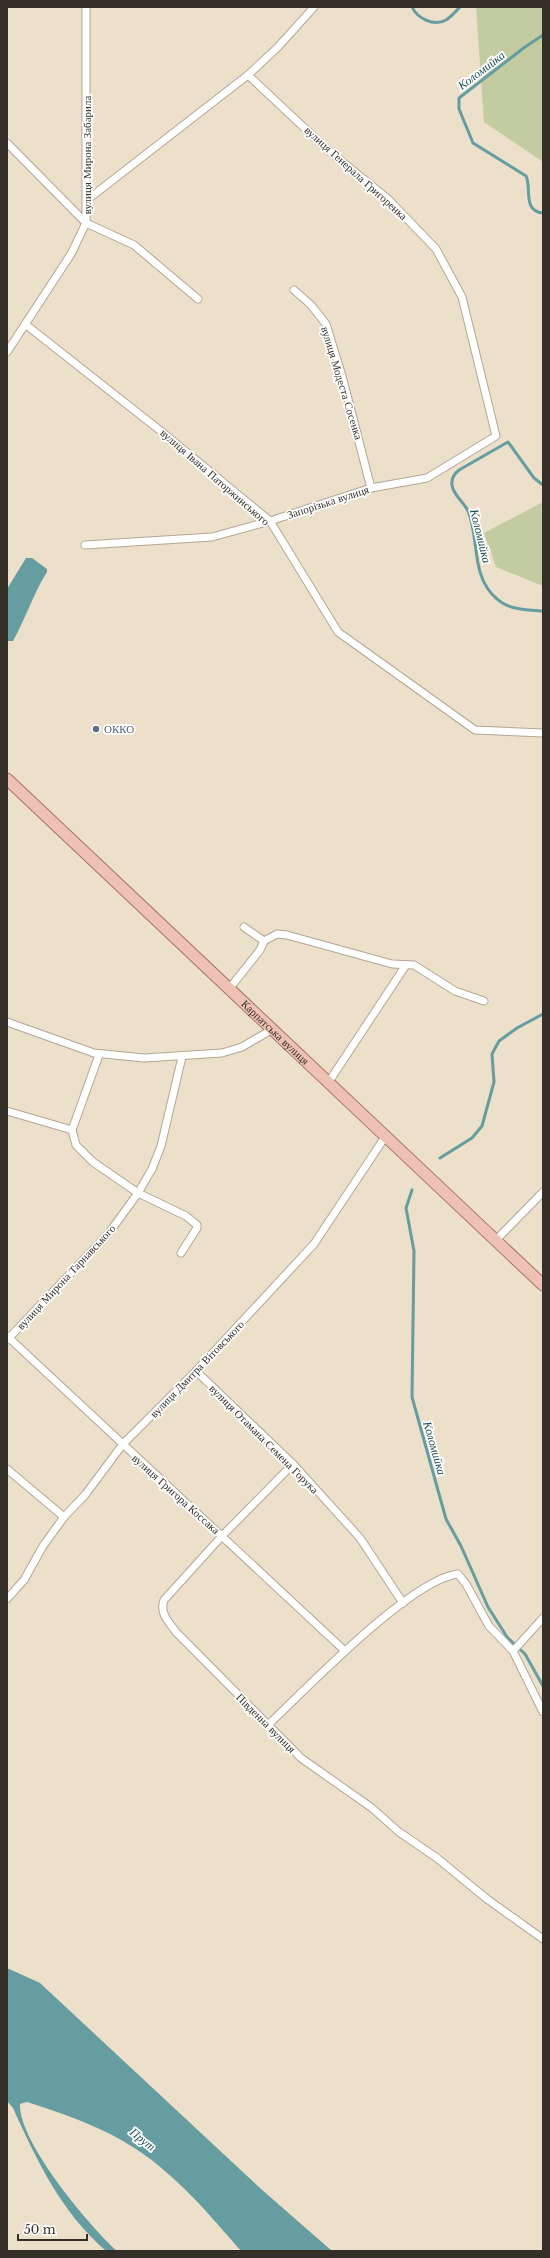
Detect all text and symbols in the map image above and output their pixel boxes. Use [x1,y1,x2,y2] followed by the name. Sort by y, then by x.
[454,47,508,93] water label: Коломийка
[80,96,94,214] street label: вулиця Мирона Забарила
[302,123,410,223] street label: вулиця Генерала Григоренка
[318,325,366,441] street label: вулиця Модеста Сосенка
[157,426,273,529] street label: вулиця Івана Паторжинського
[285,482,371,522] street label: Запорізька вулиця
[467,506,495,565] water label: Коломийка
[104,722,134,736] place label: ОККО
[91,724,101,734] marker: ОККО
[238,997,312,1068] street label: Карпатська вулиця
[14,1221,119,1332] street label: вулиця Мирона Тарнавського
[147,1317,247,1421] street label: вулиця Дмитра Вітовського
[206,1381,322,1497] street label: вулиця Отамана Семена Горука
[420,1418,450,1477] water label: Коломийка
[129,1451,223,1537] street label: вулиця Григора Коссака
[233,1690,299,1756] street label: Південна вулиця
[126,2124,159,2154] water label: Прут
[18,2216,87,2242] scale bar
[24,2222,56,2237] text: 50 m

